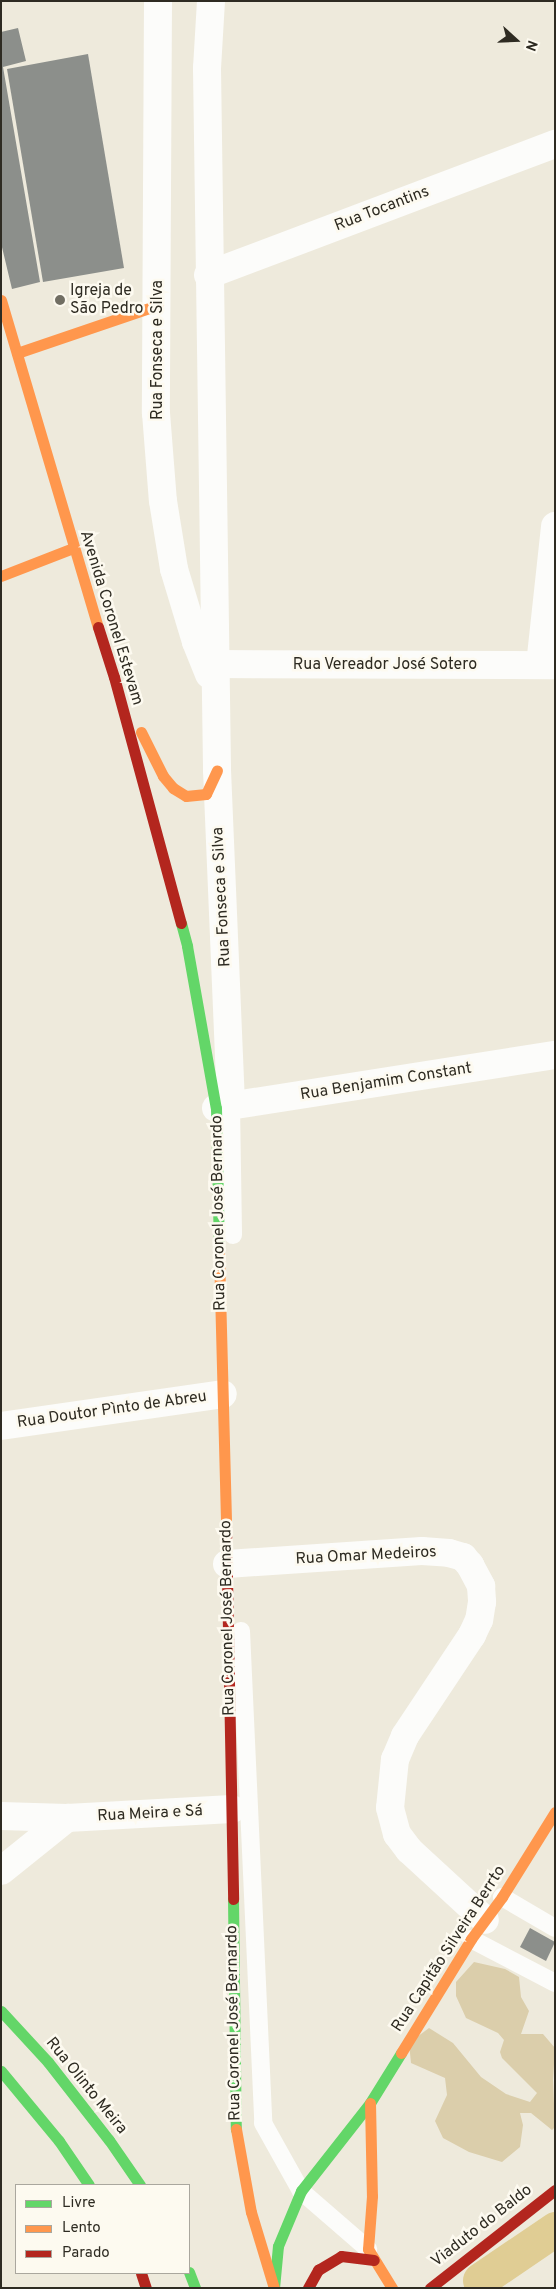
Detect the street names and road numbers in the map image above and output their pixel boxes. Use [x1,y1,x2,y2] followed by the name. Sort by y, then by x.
[332,182,432,236] street label: Rua Tocantins
[148,280,168,420] street label: Rua Fonseca e Silva
[75,528,147,708] street label: Avenida Coronel Estevam
[293,655,477,675] street label: Rua Vereador José Sotero
[209,827,235,967] street label: Rua Fonseca e Silva
[299,1059,473,1105] street label: Rua Benjamim Constant
[208,1115,230,1311] street label: Rua Coronel José Bernardo
[16,1387,208,1433] street label: Rua Doutor Pìnto de Abreu
[217,1520,239,1716] street label: Rua Coronel José Bernardo
[295,1543,437,1569] street label: Rua Omar Medeiros
[97,1802,203,1826] street label: Rua Meira e Sá
[388,1862,510,2036] street label: Rua Capitão Silveira Berrto
[223,1925,245,2121] street label: Rua Coronel José Bernardo
[41,2034,131,2138] street label: Rua Olinto Meira
[428,2181,536,2271] street label: Viaduto do Baldo

